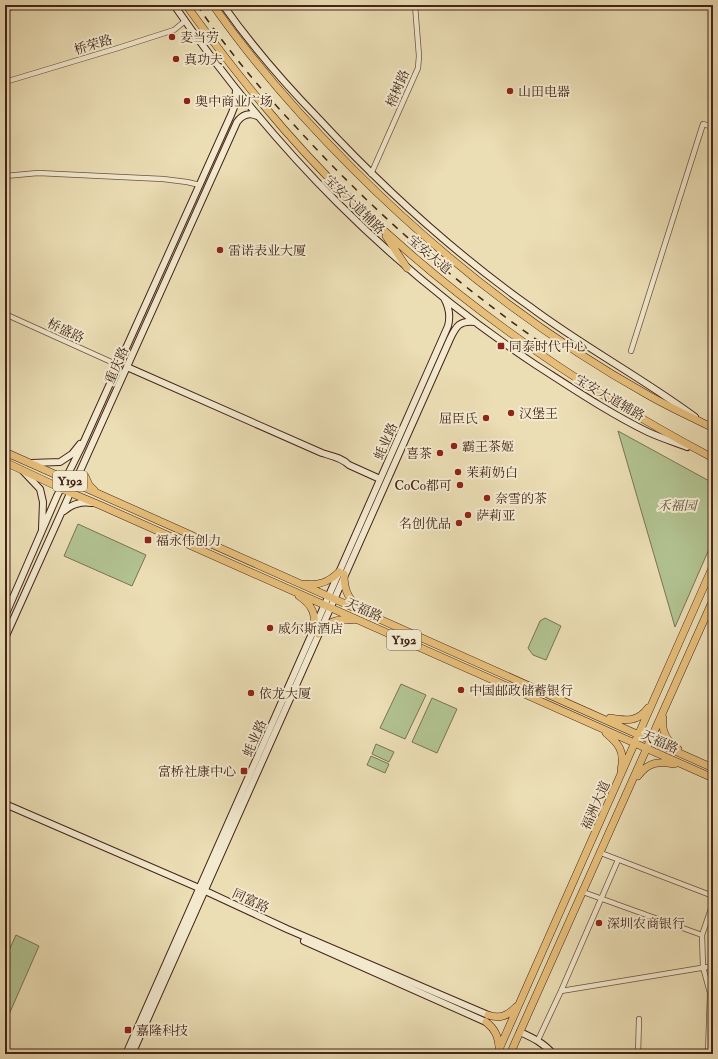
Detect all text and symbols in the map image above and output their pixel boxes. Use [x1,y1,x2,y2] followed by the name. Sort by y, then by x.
[180,30,219,46] place label: 麦当劳
[72,32,114,58] street label: 桥荣路
[167,32,177,42] marker: 麦当劳
[184,52,223,68] place label: 真功夫
[171,54,181,64] marker: 真功夫
[383,67,413,109] street label: 榕树路
[518,84,570,100] place label: 山田电器
[505,86,515,96] marker: 山田电器
[195,94,273,110] place label: 奥中商业广场
[182,96,192,106] marker: 奥中商业广场
[321,172,388,238] street label: 宝安大道辅路
[404,232,454,278] street label: 宝安大道
[228,243,306,259] place label: 雷诺表业大厦
[215,245,225,255] marker: 雷诺表业大厦
[45,315,87,346] street label: 桥盛路
[509,339,587,355] place label: 同泰时代中心
[496,341,506,351] marker: 同泰时代中心
[102,344,132,386] street label: 重庆路
[572,371,647,424] street label: 宝安大道辅路
[519,406,558,422] place label: 汉堡王
[506,408,516,418] marker: 汉堡王
[439,411,478,427] place label: 屈臣氏
[481,413,491,423] marker: 屈臣氏
[371,420,401,462] street label: 蚝业路
[462,439,514,455] place label: 霸王茶姬
[449,441,459,451] marker: 霸王茶姬
[406,446,432,462] place label: 喜茶
[435,448,445,458] marker: 喜茶
[466,465,518,481] place label: 茉莉奶白
[453,467,463,477] marker: 茉莉奶白
[53,471,87,491] road number: Y192
[394,478,452,494] place label: CoCo都可
[455,480,465,490] marker: CoCo都可
[495,491,547,507] place label: 奈雪的茶
[482,493,492,503] marker: 奈雪的茶
[657,498,698,514] park label: 禾福园
[476,508,515,524] place label: 萨莉亚
[463,510,473,520] marker: 萨莉亚
[399,516,451,532] place label: 名创优品
[454,518,464,528] marker: 名创优品
[156,533,221,549] place label: 福永伟创力
[143,535,153,545] marker: 福永伟创力
[343,595,385,625] street label: 天福路
[278,621,343,637] place label: 威尔斯酒店
[265,623,275,633] marker: 威尔斯酒店
[387,630,421,650] road number: Y192
[469,683,573,699] place label: 中国邮政储蓄银行
[456,685,466,695] marker: 中国邮政储蓄银行
[259,686,311,702] place label: 依龙大厦
[246,688,256,698] marker: 依龙大厦
[240,717,270,759] street label: 蚝业路
[639,727,681,757] street label: 天福路
[158,764,236,780] place label: 富桥社康中心
[239,766,249,776] marker: 富桥社康中心
[578,778,614,832] street label: 福洲大道
[230,885,272,916] street label: 同富路
[607,916,685,932] place label: 深圳农商银行
[594,918,604,928] marker: 深圳农商银行
[136,1023,188,1039] place label: 嘉隆科技
[123,1025,133,1035] marker: 嘉隆科技

